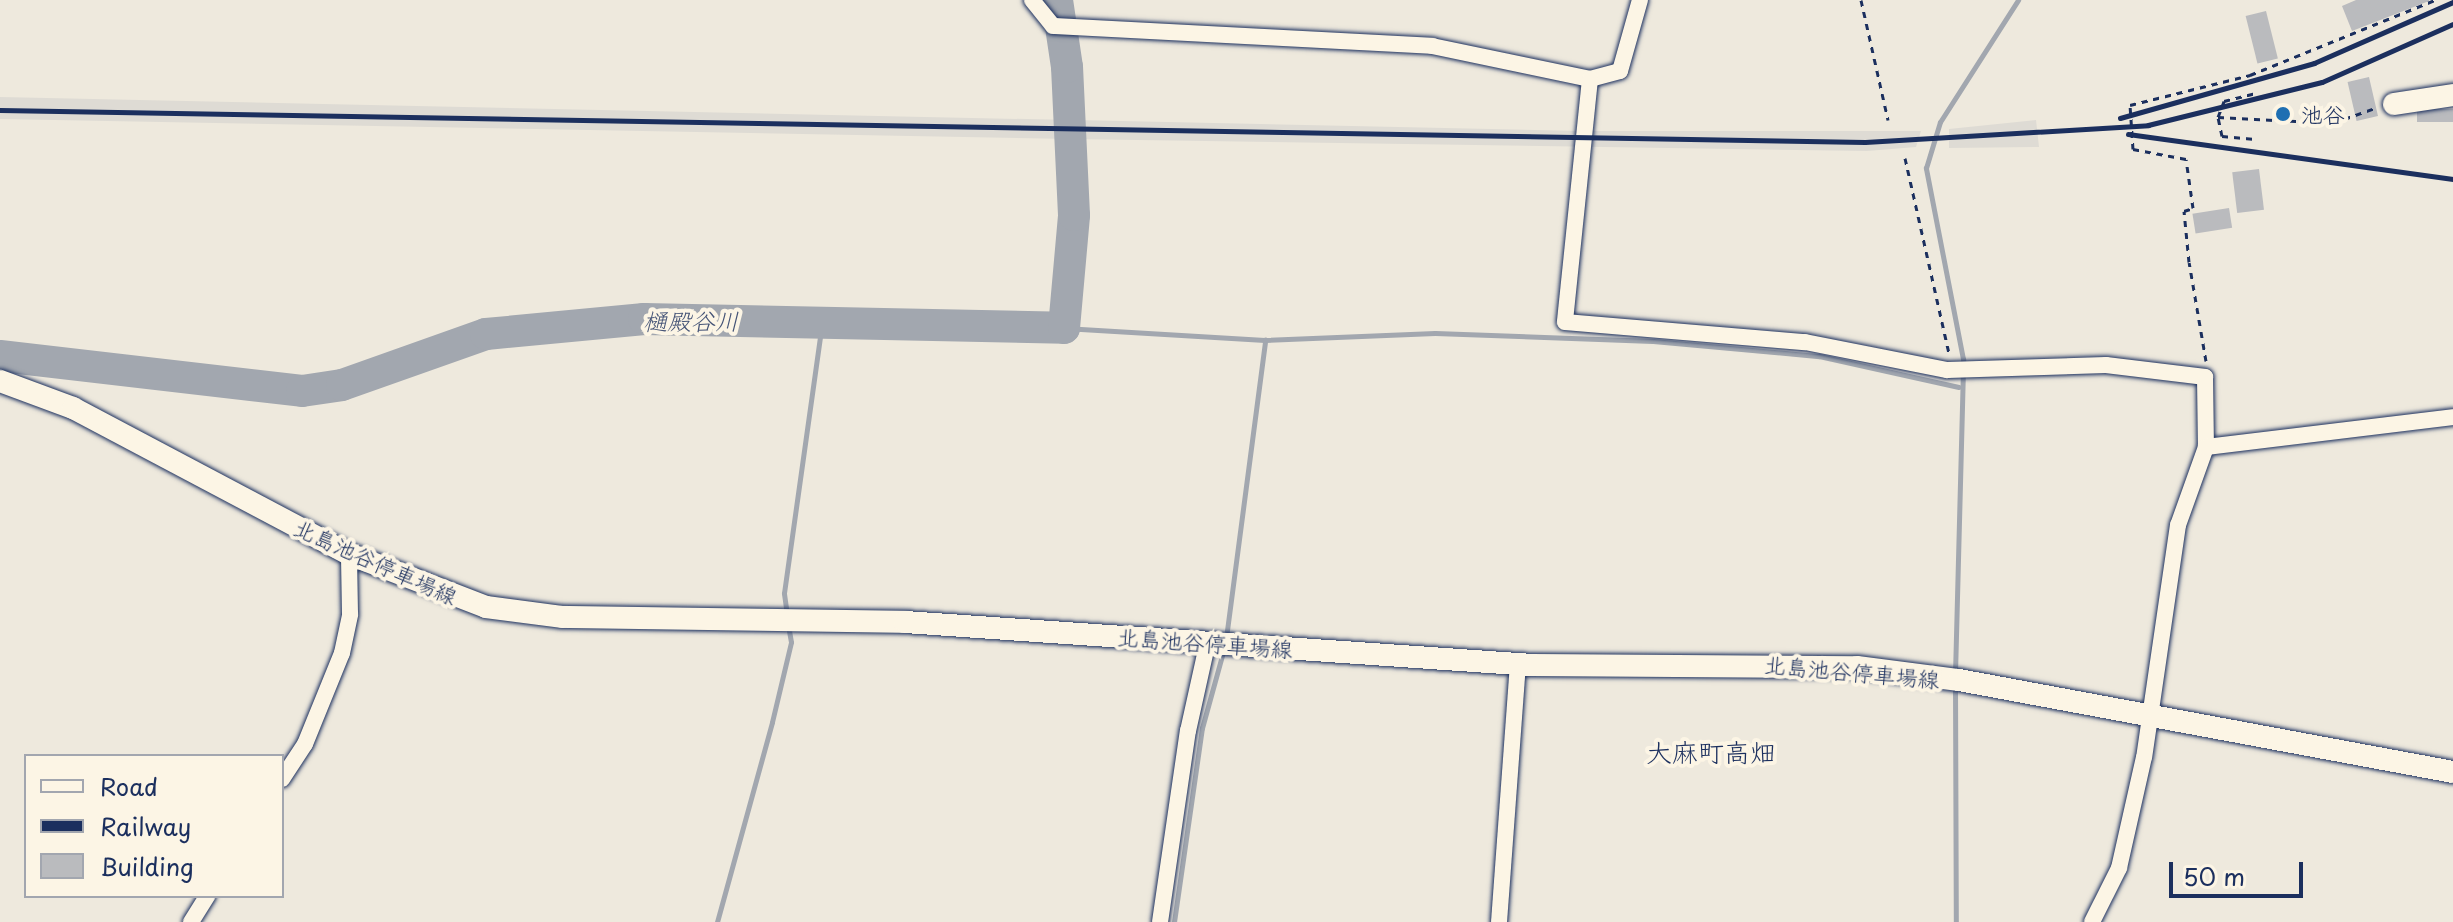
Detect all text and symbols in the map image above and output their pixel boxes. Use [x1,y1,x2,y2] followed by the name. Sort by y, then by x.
[2301,101,2345,127] place label: 池谷
[2272,103,2294,125] marker: 池谷
[643,307,739,335] water label: 樋殿谷川
[290,513,462,609] street label: 北島池谷停車場線
[1116,623,1294,661] street label: 北島池谷停車場線
[1763,650,1941,692] street label: 北島池谷停車場線
[1646,736,1776,768] district label: 大麻町高畑
[24,754,284,898] legend
[100,768,158,804] text: Road
[100,808,191,844] text: Railway
[2173,846,2307,896] scale bar
[100,848,194,884] text: Building
[2183,858,2245,894] text: 50 m

